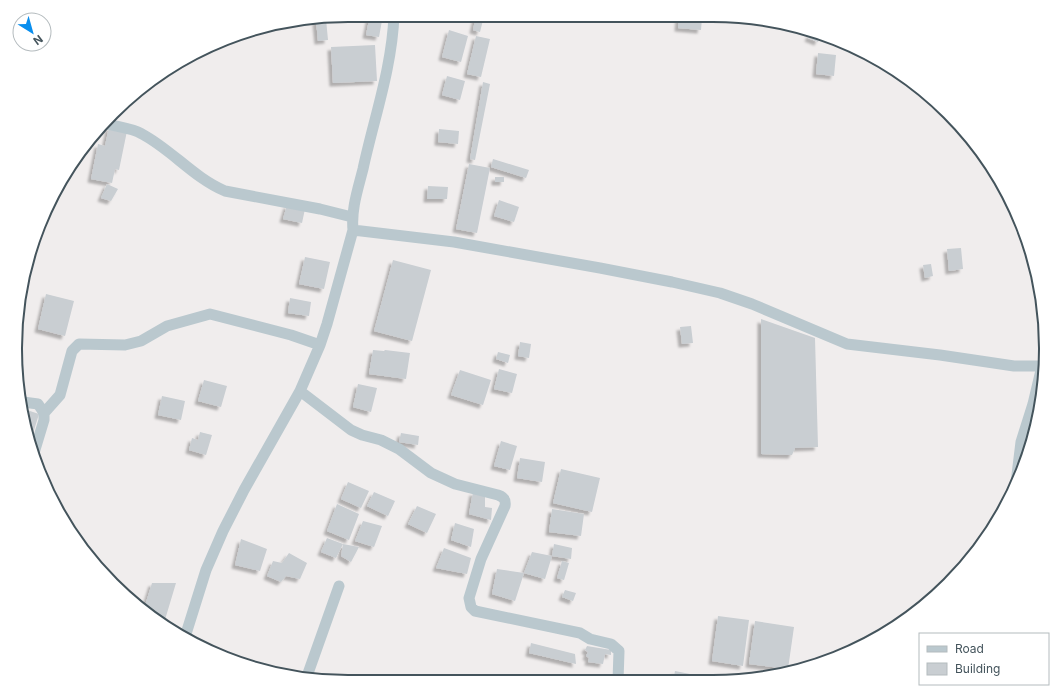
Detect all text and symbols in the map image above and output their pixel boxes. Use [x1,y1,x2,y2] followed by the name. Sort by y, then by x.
[12,12,52,52] north arrow
[30,32,46,48] text: N
[919,633,1049,685] legend
[955,641,984,656] text: Road
[955,661,1000,676] text: Building

